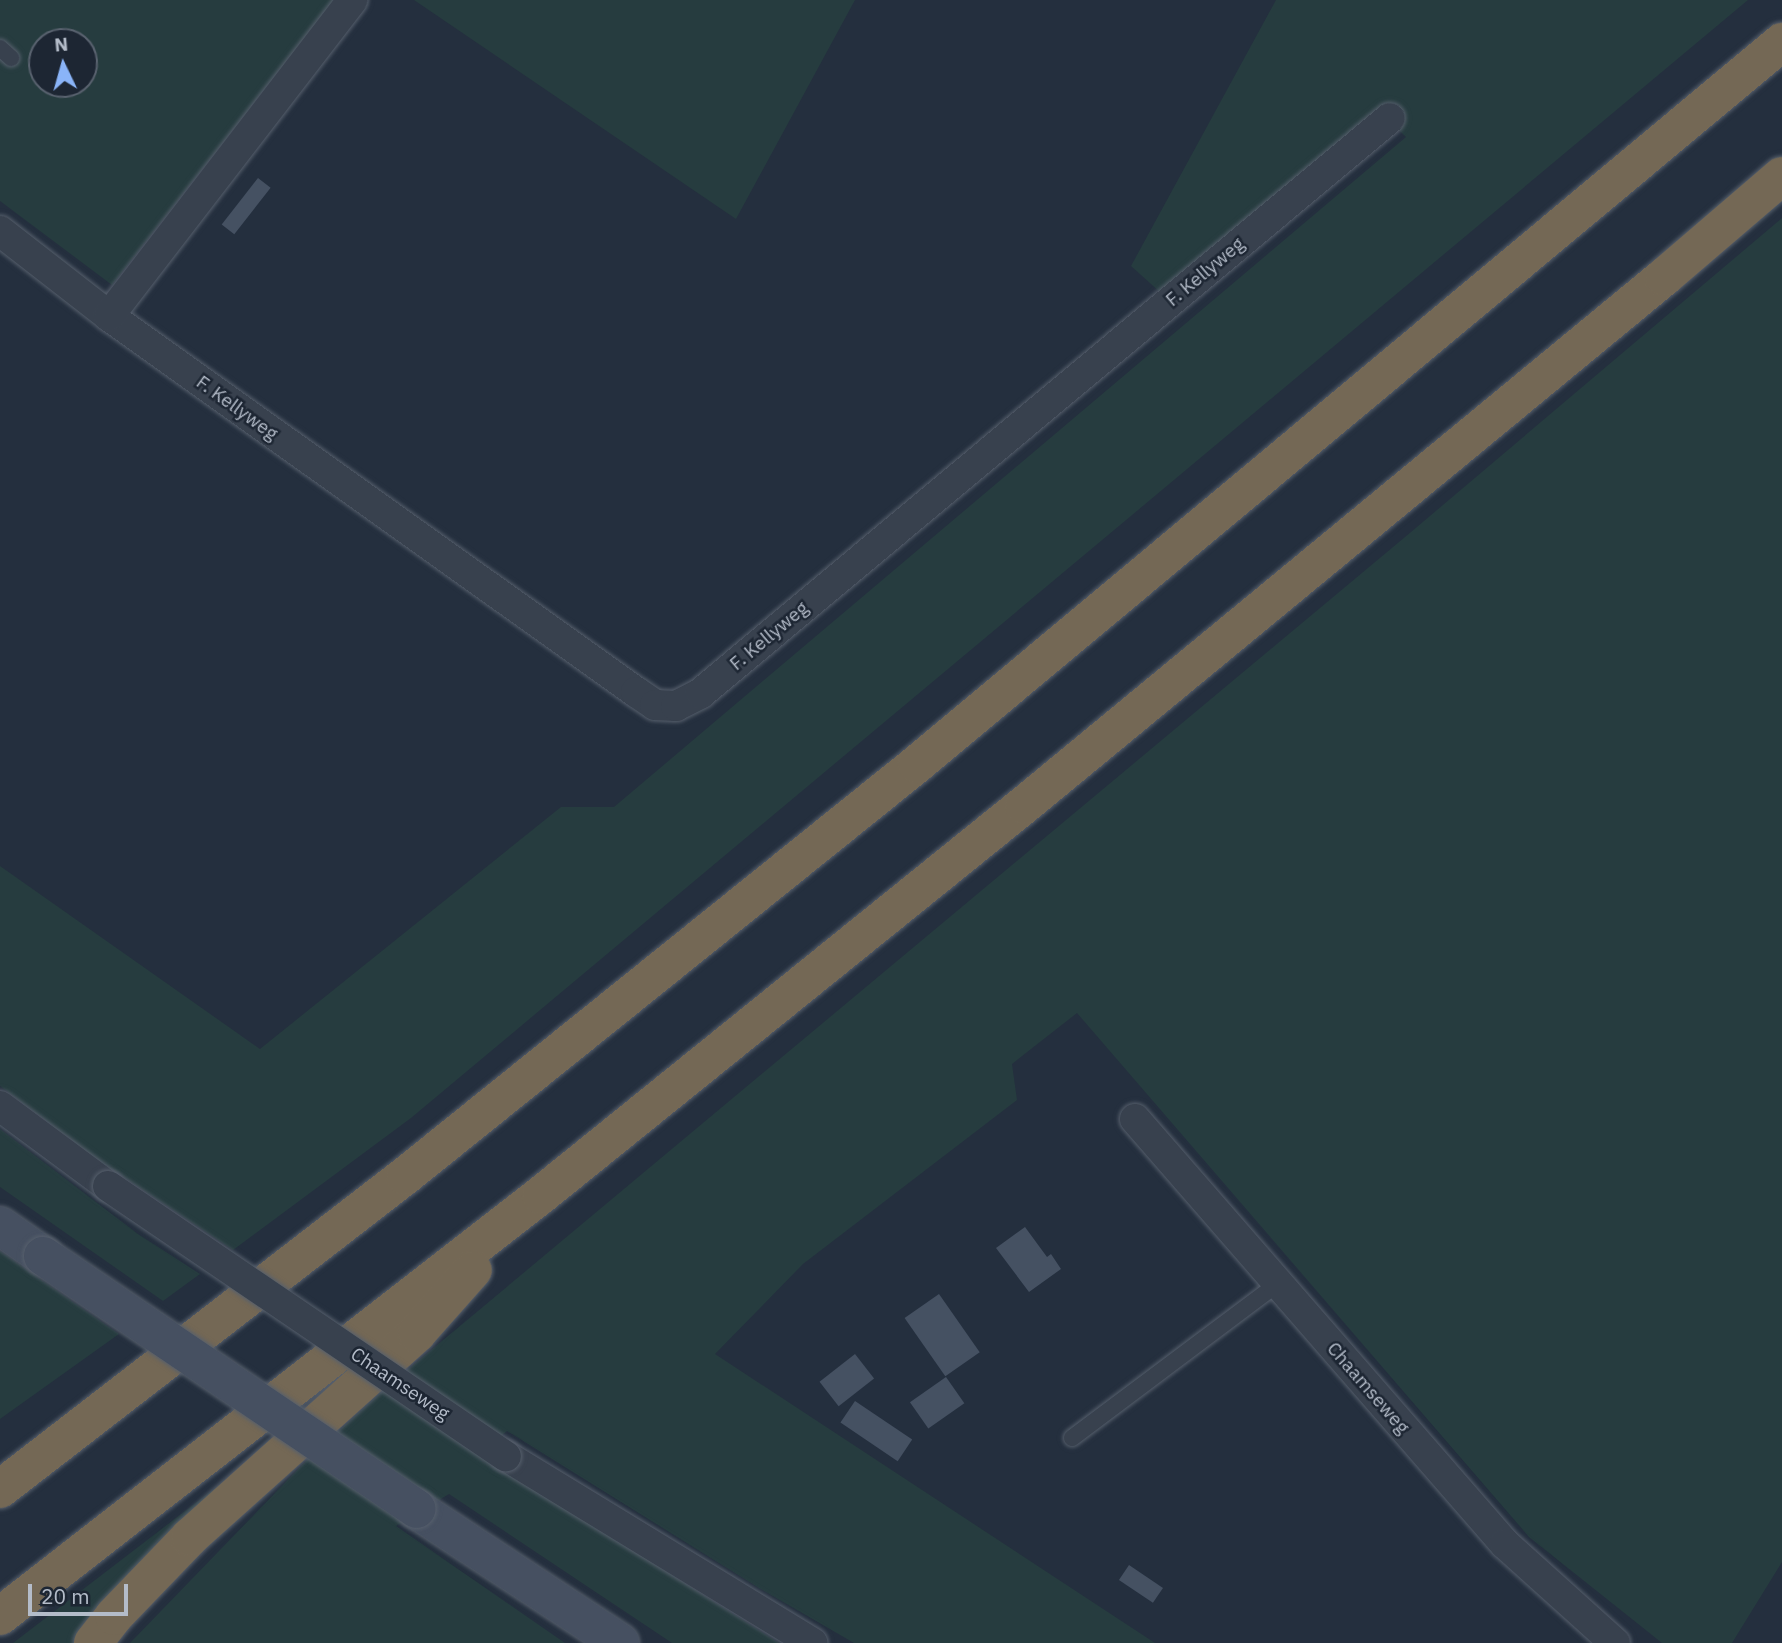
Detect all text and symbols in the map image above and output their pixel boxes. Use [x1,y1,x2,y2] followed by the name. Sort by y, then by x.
[28,28,98,98] north arrow
[53,32,69,57] text: N
[1161,233,1249,311] street label: F. Kellyweg
[192,371,282,445] street label: F. Kellyweg
[725,597,813,675] street label: F. Kellyweg
[1322,1337,1414,1439] street label: Chaamseweg
[346,1343,454,1425] street label: Chaamseweg
[32,1570,131,1614] scale bar
[41,1582,90,1610] text: 20 m

